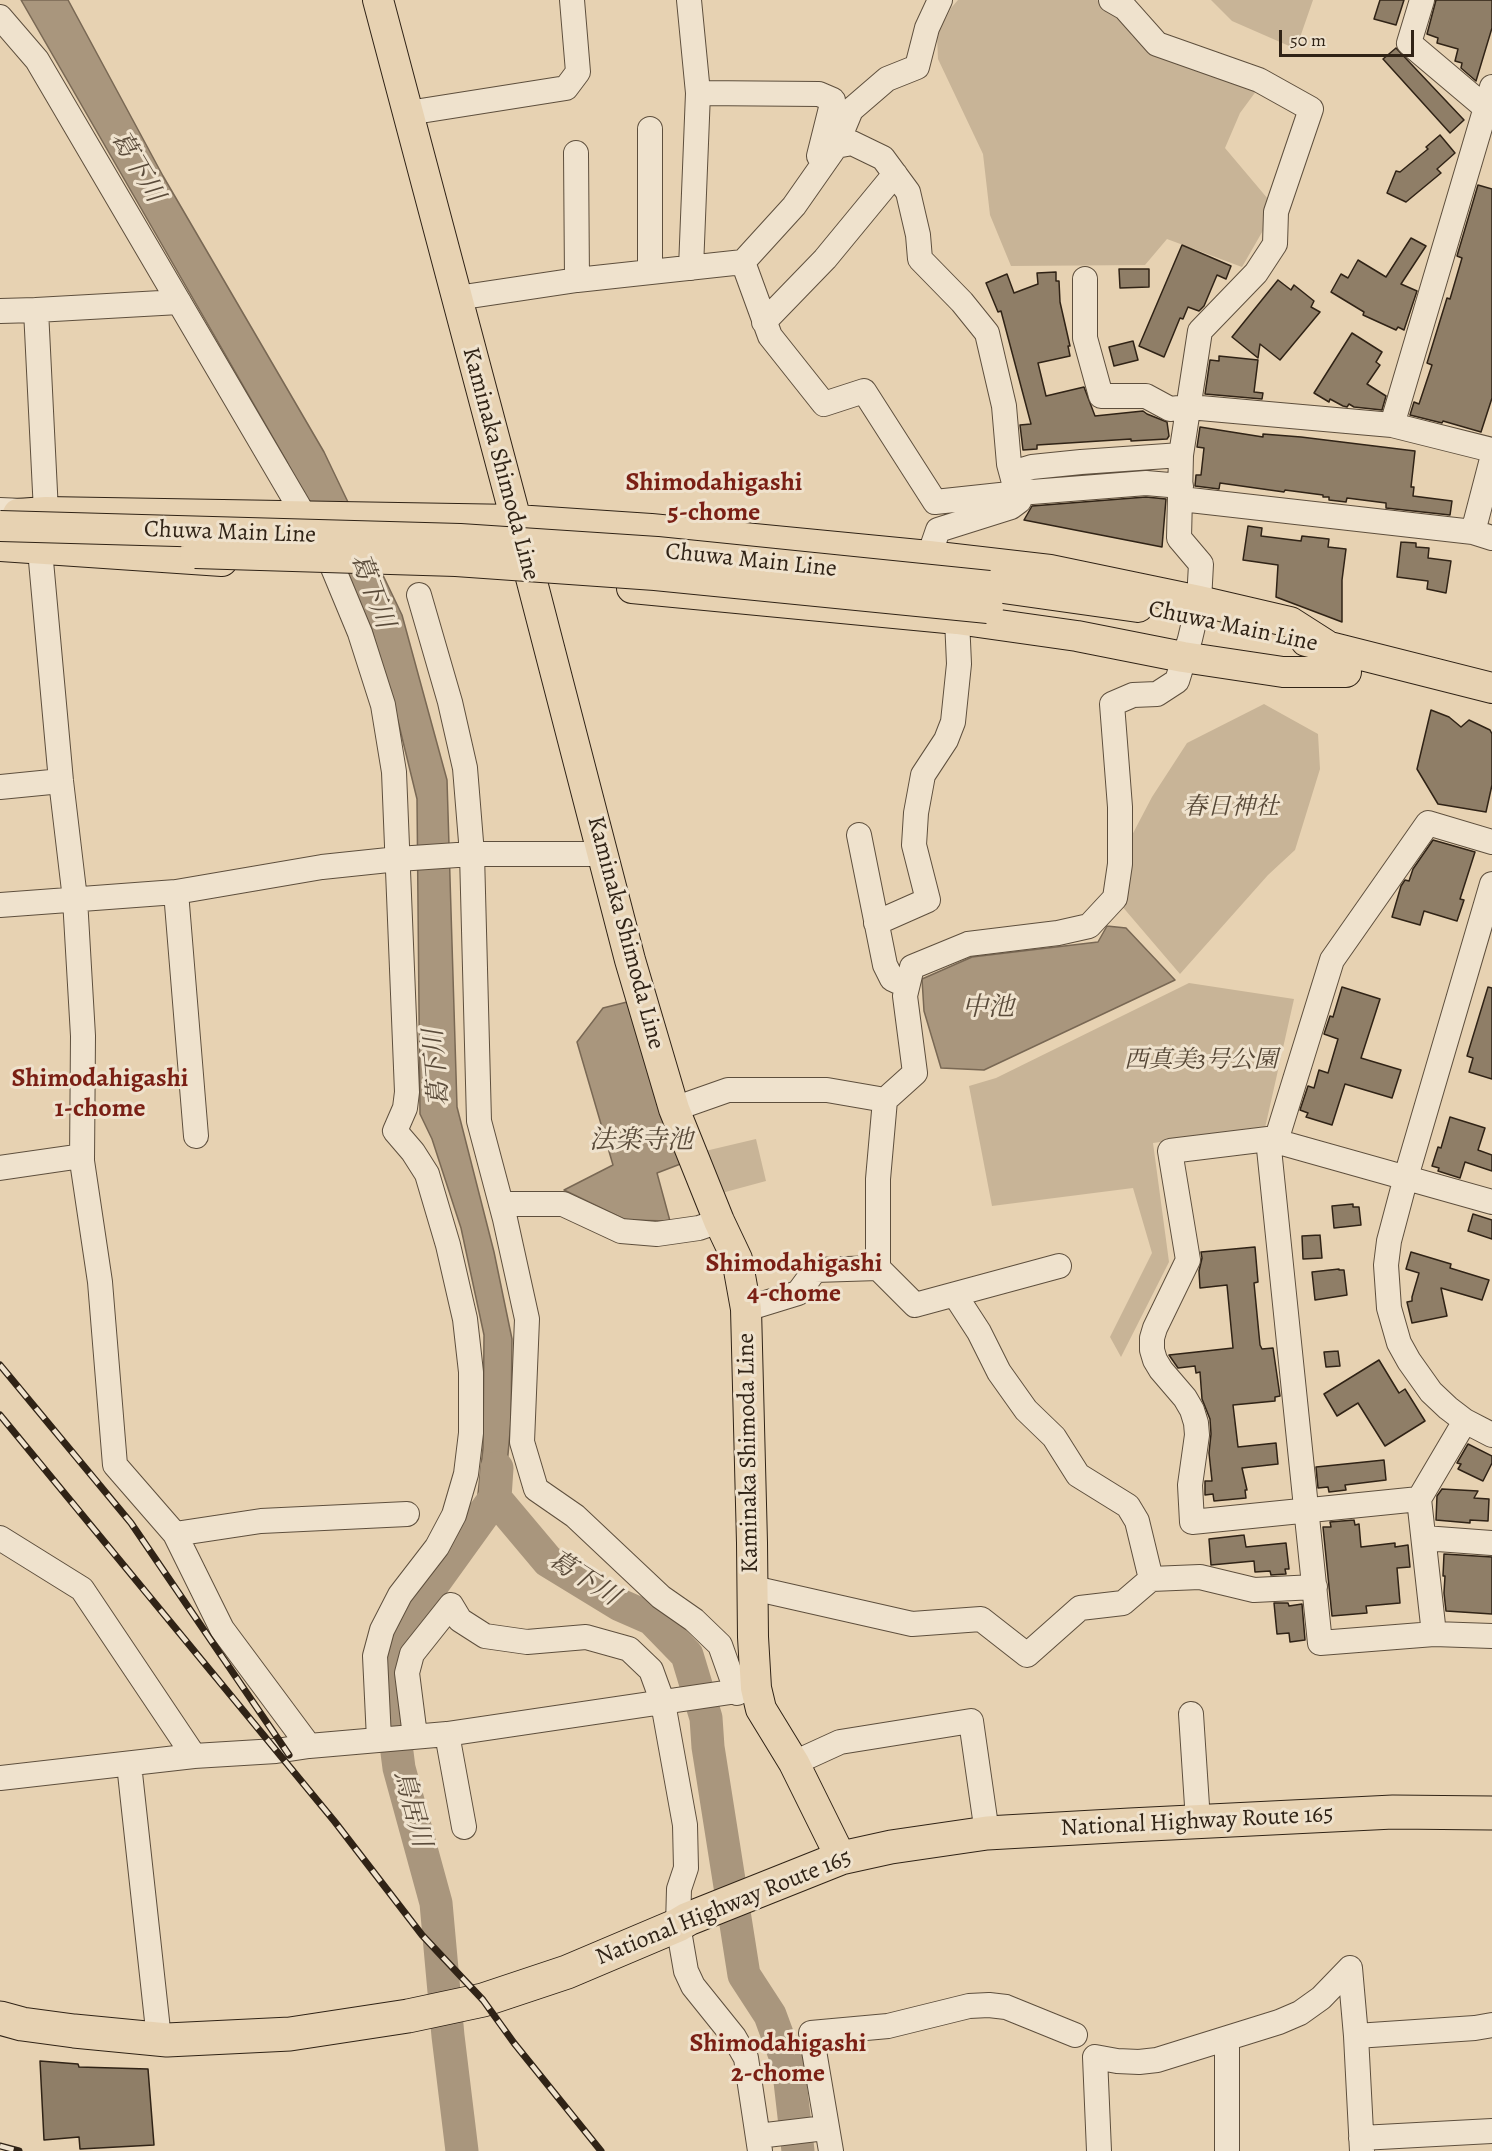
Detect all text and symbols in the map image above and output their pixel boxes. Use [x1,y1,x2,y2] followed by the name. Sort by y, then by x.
[1282,18,1417,56] scale bar
[1290,28,1326,52] text: 50 m
[103,126,169,208] water label: 葛下川
[455,344,545,584] street label: Kaminaka Shimoda Line
[626,468,802,530] district label: Shimodahigashi 5-chome
[144,516,316,550] street label: Chuwa Main Line
[664,538,838,584] street label: Chuwa Main Line
[342,549,400,633] water label: 葛下川
[1146,595,1320,659] street label: Chuwa Main Line
[1183,794,1279,822] park label: 春日神社
[580,813,670,1053] street label: Kaminaka Shimoda Line
[962,993,1014,1025] water label: 中池
[419,1028,457,1108] water label: 葛下川
[1124,1047,1278,1075] park label: 西真美3号公園
[12,1064,188,1126] district label: Shimodahigashi 1-chome
[589,1126,693,1158] water label: 法楽寺池
[706,1249,882,1310] district label: Shimodahigashi 4-chome
[733,1333,765,1573] street label: Kaminaka Shimoda Line
[542,1545,624,1613] water label: 葛下川
[386,1767,436,1851] water label: 鳥居川
[1060,1800,1334,1844] street label: National Highway Route 165
[592,1843,856,1973] street label: National Highway Route 165
[690,2029,866,2090] district label: Shimodahigashi 2-chome

